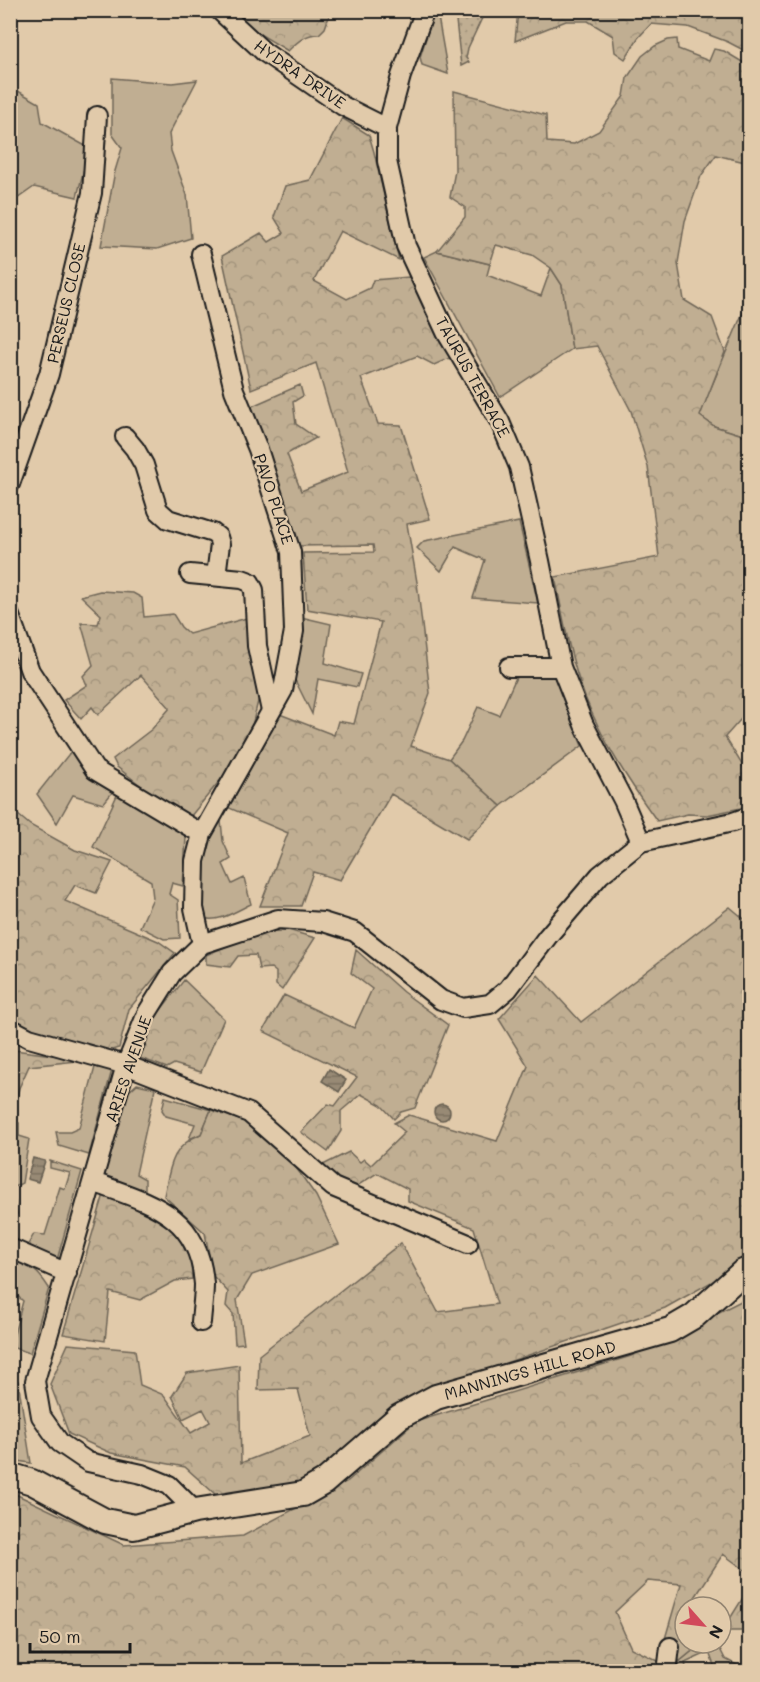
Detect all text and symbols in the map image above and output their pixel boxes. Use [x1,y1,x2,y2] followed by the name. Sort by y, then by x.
[250,34,350,113] street label: HYDRA DRIVE
[41,241,90,365] street label: PERSEUS CLOSE
[432,313,515,441] street label: TAURUS TERRACE
[250,451,299,547] street label: PAVO PLACE
[99,1013,156,1125] street label: ARIES AVENUE
[442,1335,618,1404] street label: MANNINGS HILL ROAD
[673,1595,733,1655] north arrow
[30,1616,130,1654] scale bar
[705,1622,729,1643] text: N
[39,1624,81,1648] text: 50 m

